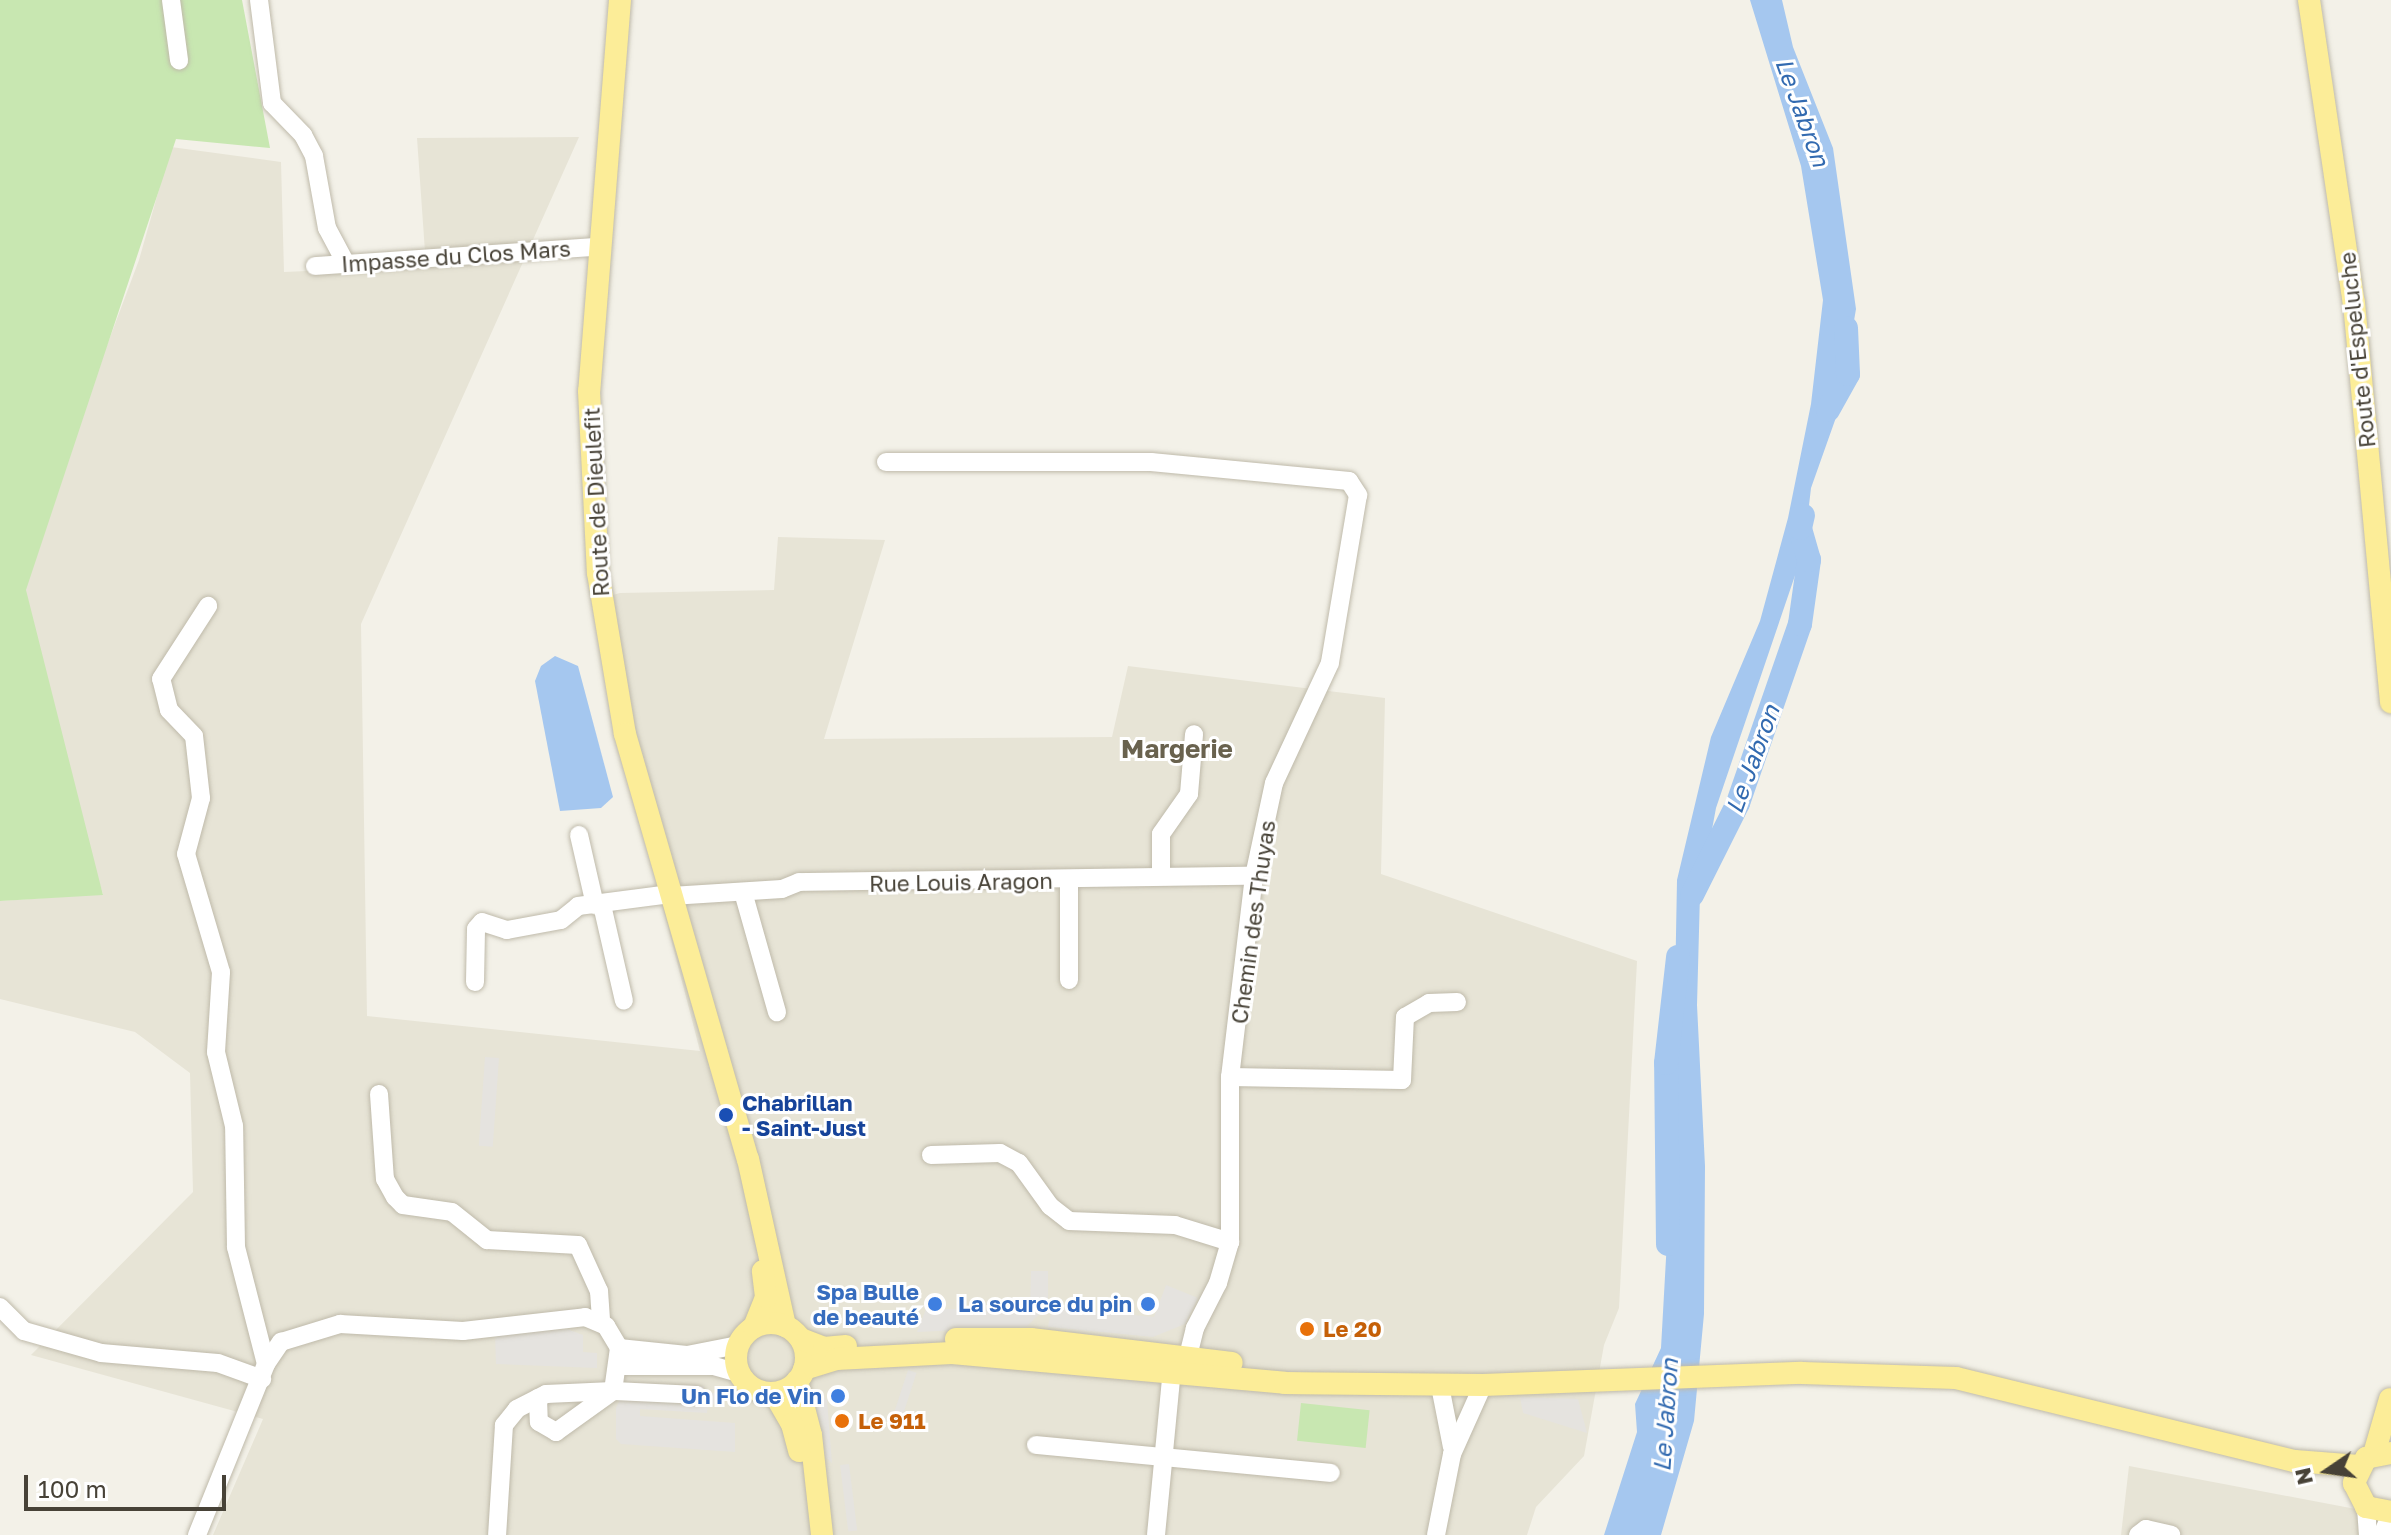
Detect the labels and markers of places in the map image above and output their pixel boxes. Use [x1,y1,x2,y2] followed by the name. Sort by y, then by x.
[742,1089,866,1140] place label: Chabrillan - Saint-Just
[717,1106,735,1124] marker: Chabrillan - Saint-Just
[813,1278,919,1330] place label: Spa Bulle de beauté
[958,1291,1132,1317] place label: La source du pin
[926,1295,944,1313] marker: Spa Bulle de beauté
[1139,1295,1157,1313] marker: La source du pin
[1323,1316,1382,1342] place label: Le 20
[1298,1320,1316,1338] marker: Le 20
[681,1383,822,1409] place label: Un Flo de Vin
[829,1387,847,1405] marker: Un Flo de Vin
[858,1408,926,1434] place label: Le 911
[833,1412,851,1430] marker: Le 911

